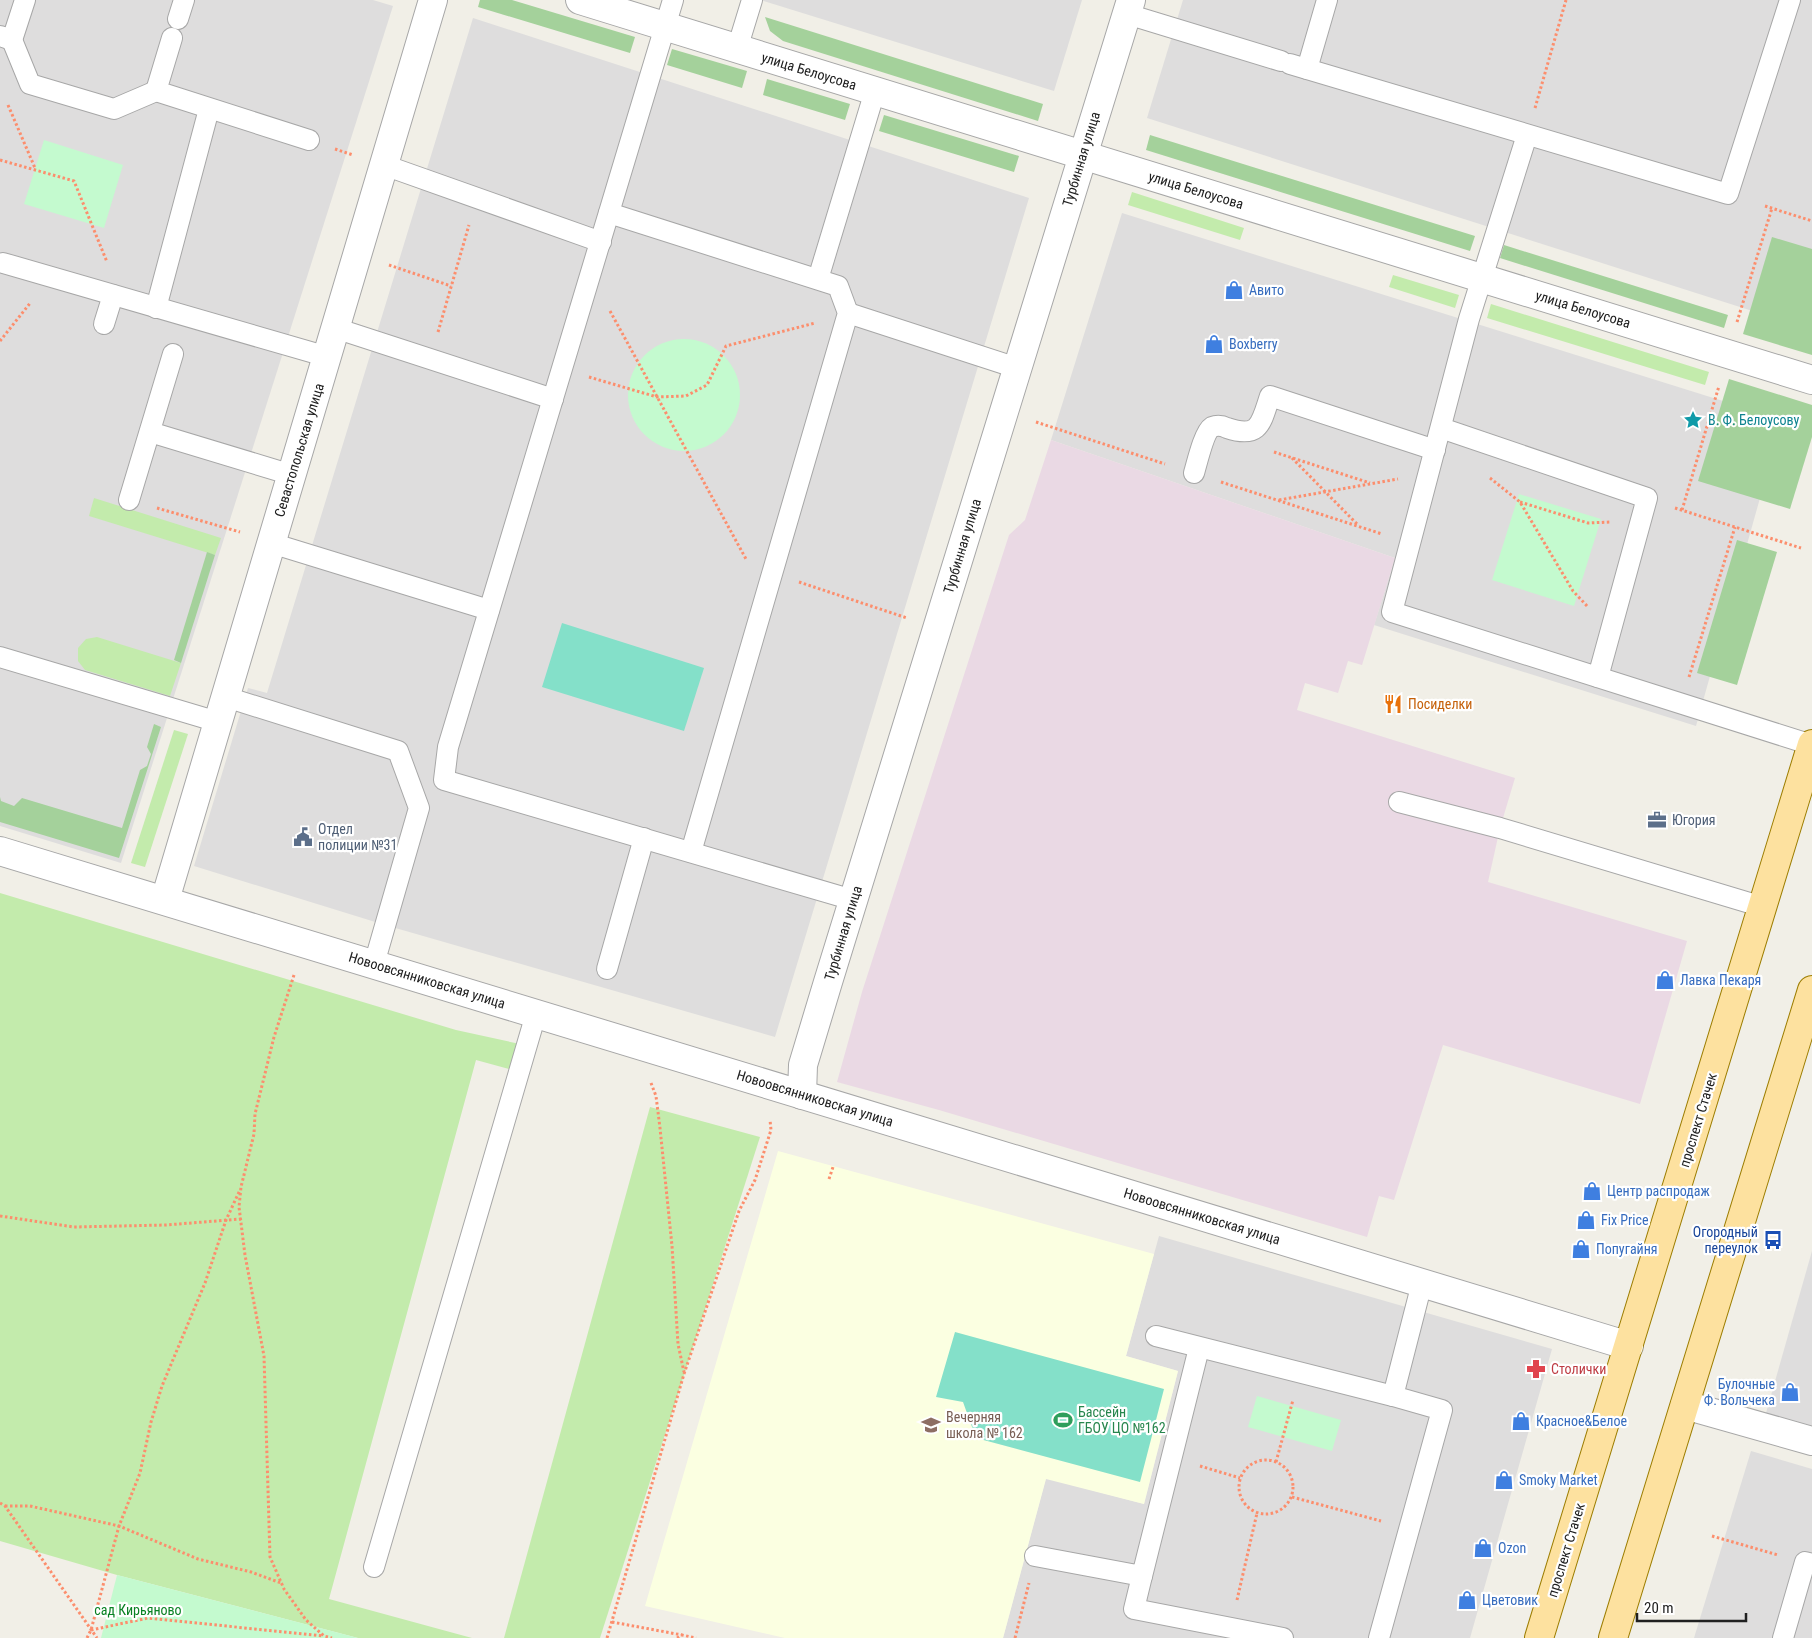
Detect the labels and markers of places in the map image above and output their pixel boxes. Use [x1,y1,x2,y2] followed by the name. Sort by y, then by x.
[1223,279,1245,301] shop icon: Авито
[1249,282,1284,298] place label: Авито
[1203,333,1225,355] shop icon: Boxberry
[1229,336,1278,352] place label: Boxberry
[1682,409,1704,431] place icon: В. Ф. Белоусову
[1708,412,1799,428] place label: В. Ф. Белоусову
[1382,693,1404,715] restaurant icon: Посиделки
[1408,696,1472,712] place label: Посиделки
[1646,809,1668,831] office icon: Югория
[1672,812,1716,828] place label: Югория
[318,821,397,853] place label: Отдел полиции №31
[292,826,314,848] public building icon: Отдел полиции №31
[1654,969,1676,991] shop icon: Лавка Пекаря
[1680,972,1761,988] place label: Лавка Пекаря
[1581,1180,1603,1202] shop icon: Центр распродаж
[1607,1183,1710,1199] place label: Центр распродаж
[1575,1209,1597,1231] shop icon: Fix Price
[1601,1212,1649,1228] place label: Fix Price
[1693,1224,1758,1256] place label: Огородный переулок
[1762,1229,1784,1251] bus stop icon: Огородный переулок
[1570,1238,1592,1260] shop icon: Попугайня
[1596,1241,1658,1257] place label: Попугайня
[1525,1358,1547,1380] pharmacy icon: Столички
[1551,1361,1606,1377] place label: Столички
[1704,1376,1775,1408] place label: Булочные Ф. Вольчека
[1779,1381,1801,1403] shop icon: Булочные Ф. Вольчека
[1078,1404,1166,1436] place label: Бассейн ГБОУ ЦО №162
[946,1409,1023,1441] place label: Вечерняя школа № 162
[1052,1409,1074,1431] sports icon: Бассейн ГБОУ ЦО №162
[1510,1410,1532,1432] shop icon: Красное&Белое
[1536,1413,1628,1429] place label: Красное&Белое
[920,1414,942,1436] school or university icon: Вечерняя школа № 162
[1493,1469,1515,1491] shop icon: Smoky Market
[1519,1472,1598,1488] place label: Smoky Market
[1472,1537,1494,1559] shop icon: Ozon
[1498,1540,1526,1556] place label: Ozon
[1456,1589,1478,1611] shop icon: Цветовик
[1482,1592,1538,1608] place label: Цветовик

